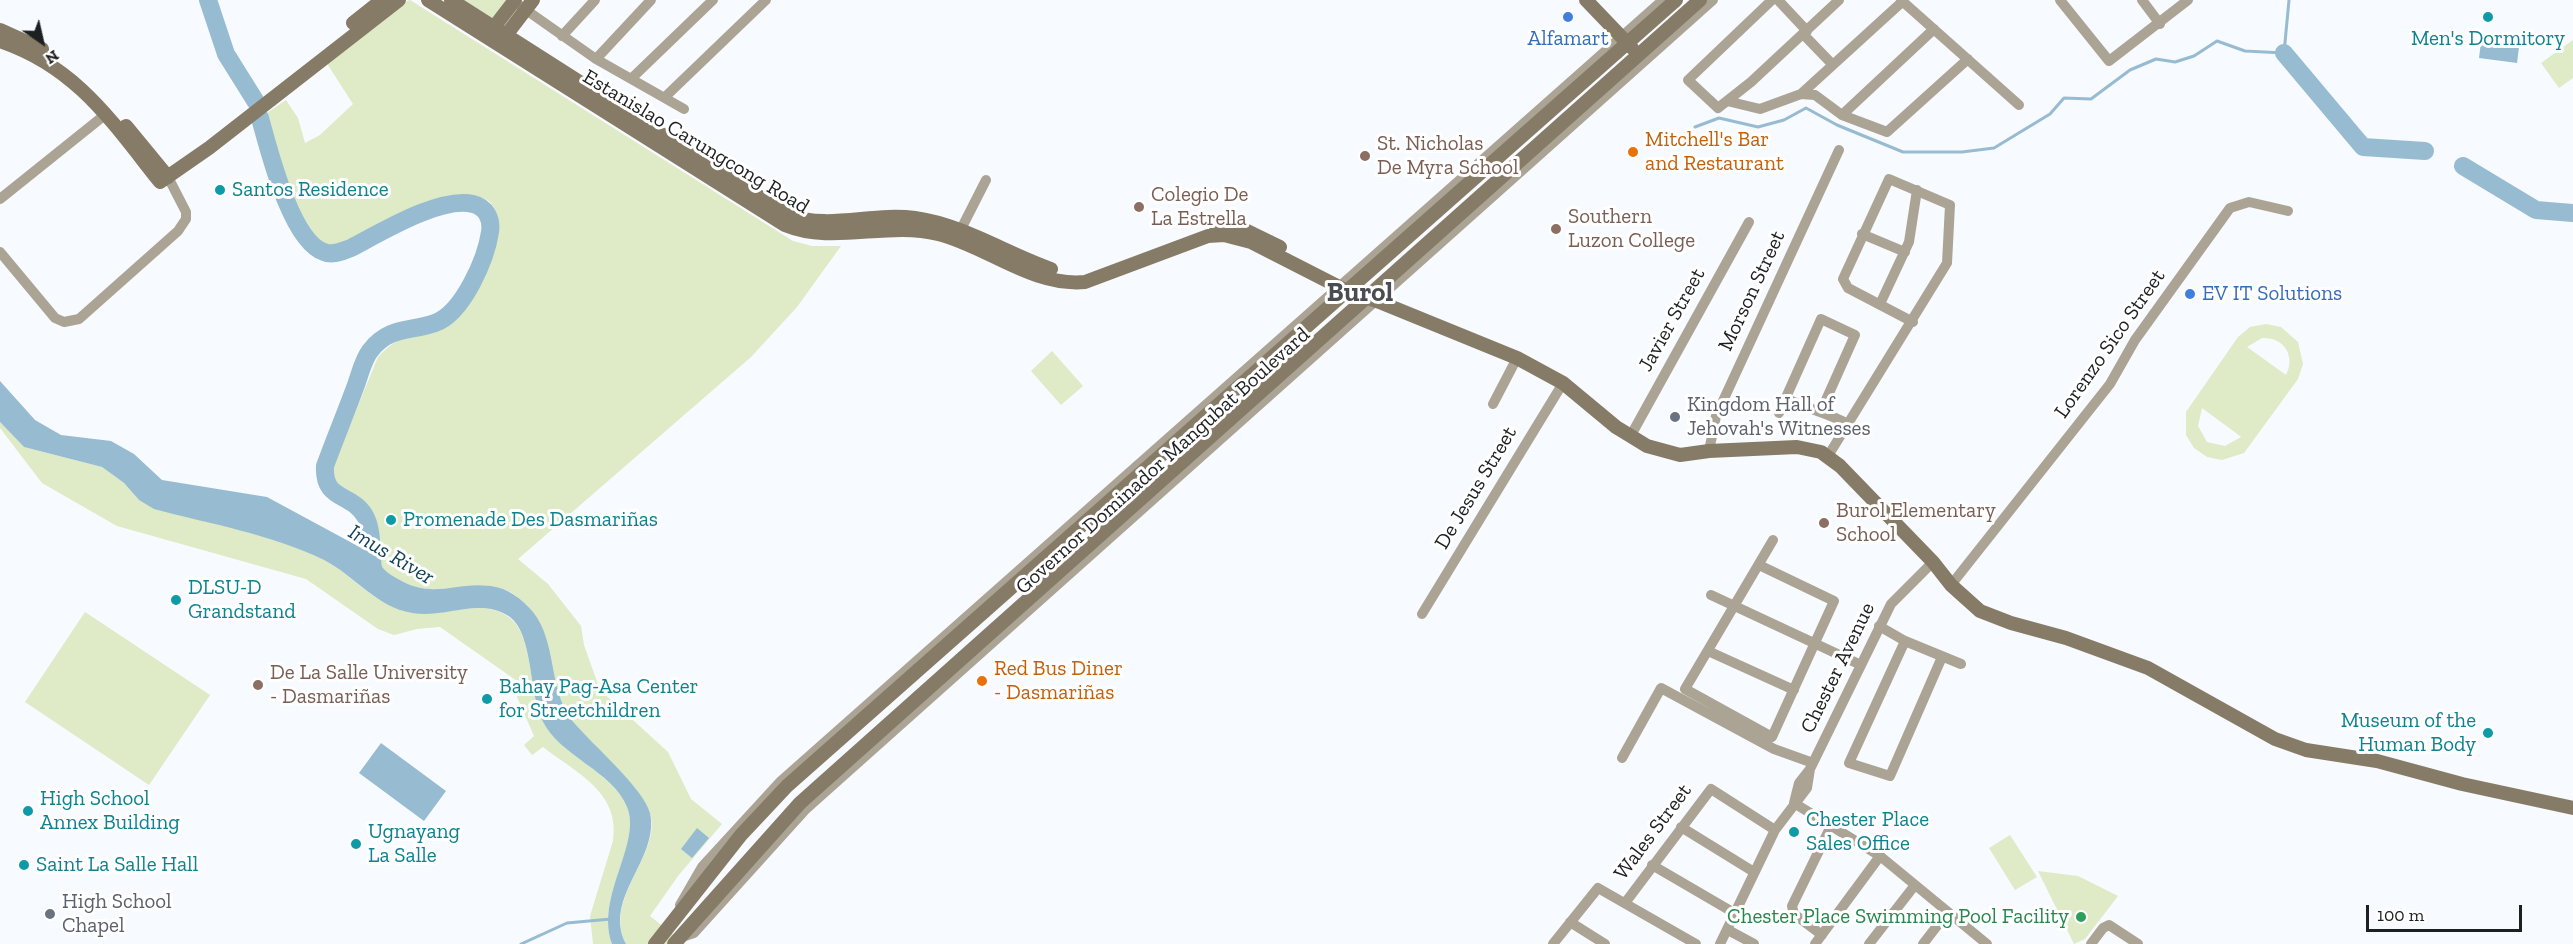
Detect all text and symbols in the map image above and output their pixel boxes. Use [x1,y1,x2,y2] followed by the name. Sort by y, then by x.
[1561,10,1575,24] marker: Alfamart
[2481,10,2495,24] marker: Men's Dormitory
[12,12,72,72] north arrow
[1528,26,1608,52] place label: Alfamart
[2411,26,2565,52] place label: Men's Dormitory
[42,46,63,69] text: N
[578,64,814,220] street label: Estanislao Carungcong Road
[1645,127,1784,177] place label: Mitchell's Bar and Restaurant
[1377,131,1518,181] place label: St. Nicholas De Myra School
[1626,145,1640,159] marker: Mitchell's Bar and Restaurant
[1358,149,1372,163] marker: St. Nicholas De Myra School
[232,177,389,203] place label: Santos Residence
[1151,182,1248,232] place label: Colegio De La Estrella
[213,183,227,197] marker: Santos Residence
[1132,200,1146,214] marker: Colegio De La Estrella
[1568,204,1695,254] place label: Southern Luzon College
[1549,222,1563,236] marker: Southern Luzon College
[1713,227,1791,355] street label: Morson Street
[1633,264,1711,376] street label: Javier Street
[2049,265,2171,423] street label: Lorenzo Sico Street
[1327,277,1393,309] district label: Burol
[2202,281,2342,307] place label: EV IT Solutions
[2183,287,2197,301] marker: EV IT Solutions
[1011,322,1315,600] street label: Governor Dominador Mangubat Boulevard
[1687,392,1871,442] place label: Kingdom Hall of Jehovah's Witnesses
[1668,410,1682,424] marker: Kingdom Hall of Jehovah's Witnesses
[1429,422,1523,554] street label: De Jesus Street
[1836,498,1996,548] place label: Burol Elementary School
[403,507,658,533] place label: Promenade Des Dasmariñas
[384,513,398,527] marker: Promenade Des Dasmariñas
[1817,516,1831,530] marker: Burol Elementary School
[343,519,439,591] water label: Imus River
[188,575,296,625] place label: DLSU-D Grandstand
[169,593,183,607] marker: DLSU-D Grandstand
[1796,599,1880,737] street label: Chester Avenue
[994,656,1123,706] place label: Red Bus Diner - Dasmariñas
[270,660,468,710] place label: De La Salle University - Dasmariñas
[499,674,698,724] place label: Bahay Pag-Asa Center for Streetchildren
[975,674,989,688] marker: Red Bus Diner - Dasmariñas
[251,678,265,692] marker: De La Salle University - Dasmariñas
[480,692,494,706] marker: Bahay Pag-Asa Center for Streetchildren
[2341,708,2476,758] place label: Museum of the Human Body
[2481,726,2495,740] marker: Museum of the Human Body
[1609,779,1697,885] street label: Wales Street
[40,786,180,836] place label: High School Annex Building
[21,804,35,818] marker: High School Annex Building
[1806,807,1929,857] place label: Chester Place Sales Office
[368,819,460,869] place label: Ugnayang La Salle
[1787,825,1801,839] marker: Chester Place Sales Office
[349,837,363,851] marker: Ugnayang La Salle
[36,852,198,878] place label: Saint La Salle Hall
[17,858,31,872] marker: Saint La Salle Hall
[62,889,172,939] place label: High School Chapel
[2369,893,2525,931] scale bar
[1727,904,2069,930] place label: Chester Place Swimming Pool Facility
[2377,904,2424,926] text: 100 m
[43,907,57,921] marker: High School Chapel
[2074,910,2088,924] marker: Chester Place Swimming Pool Facility

